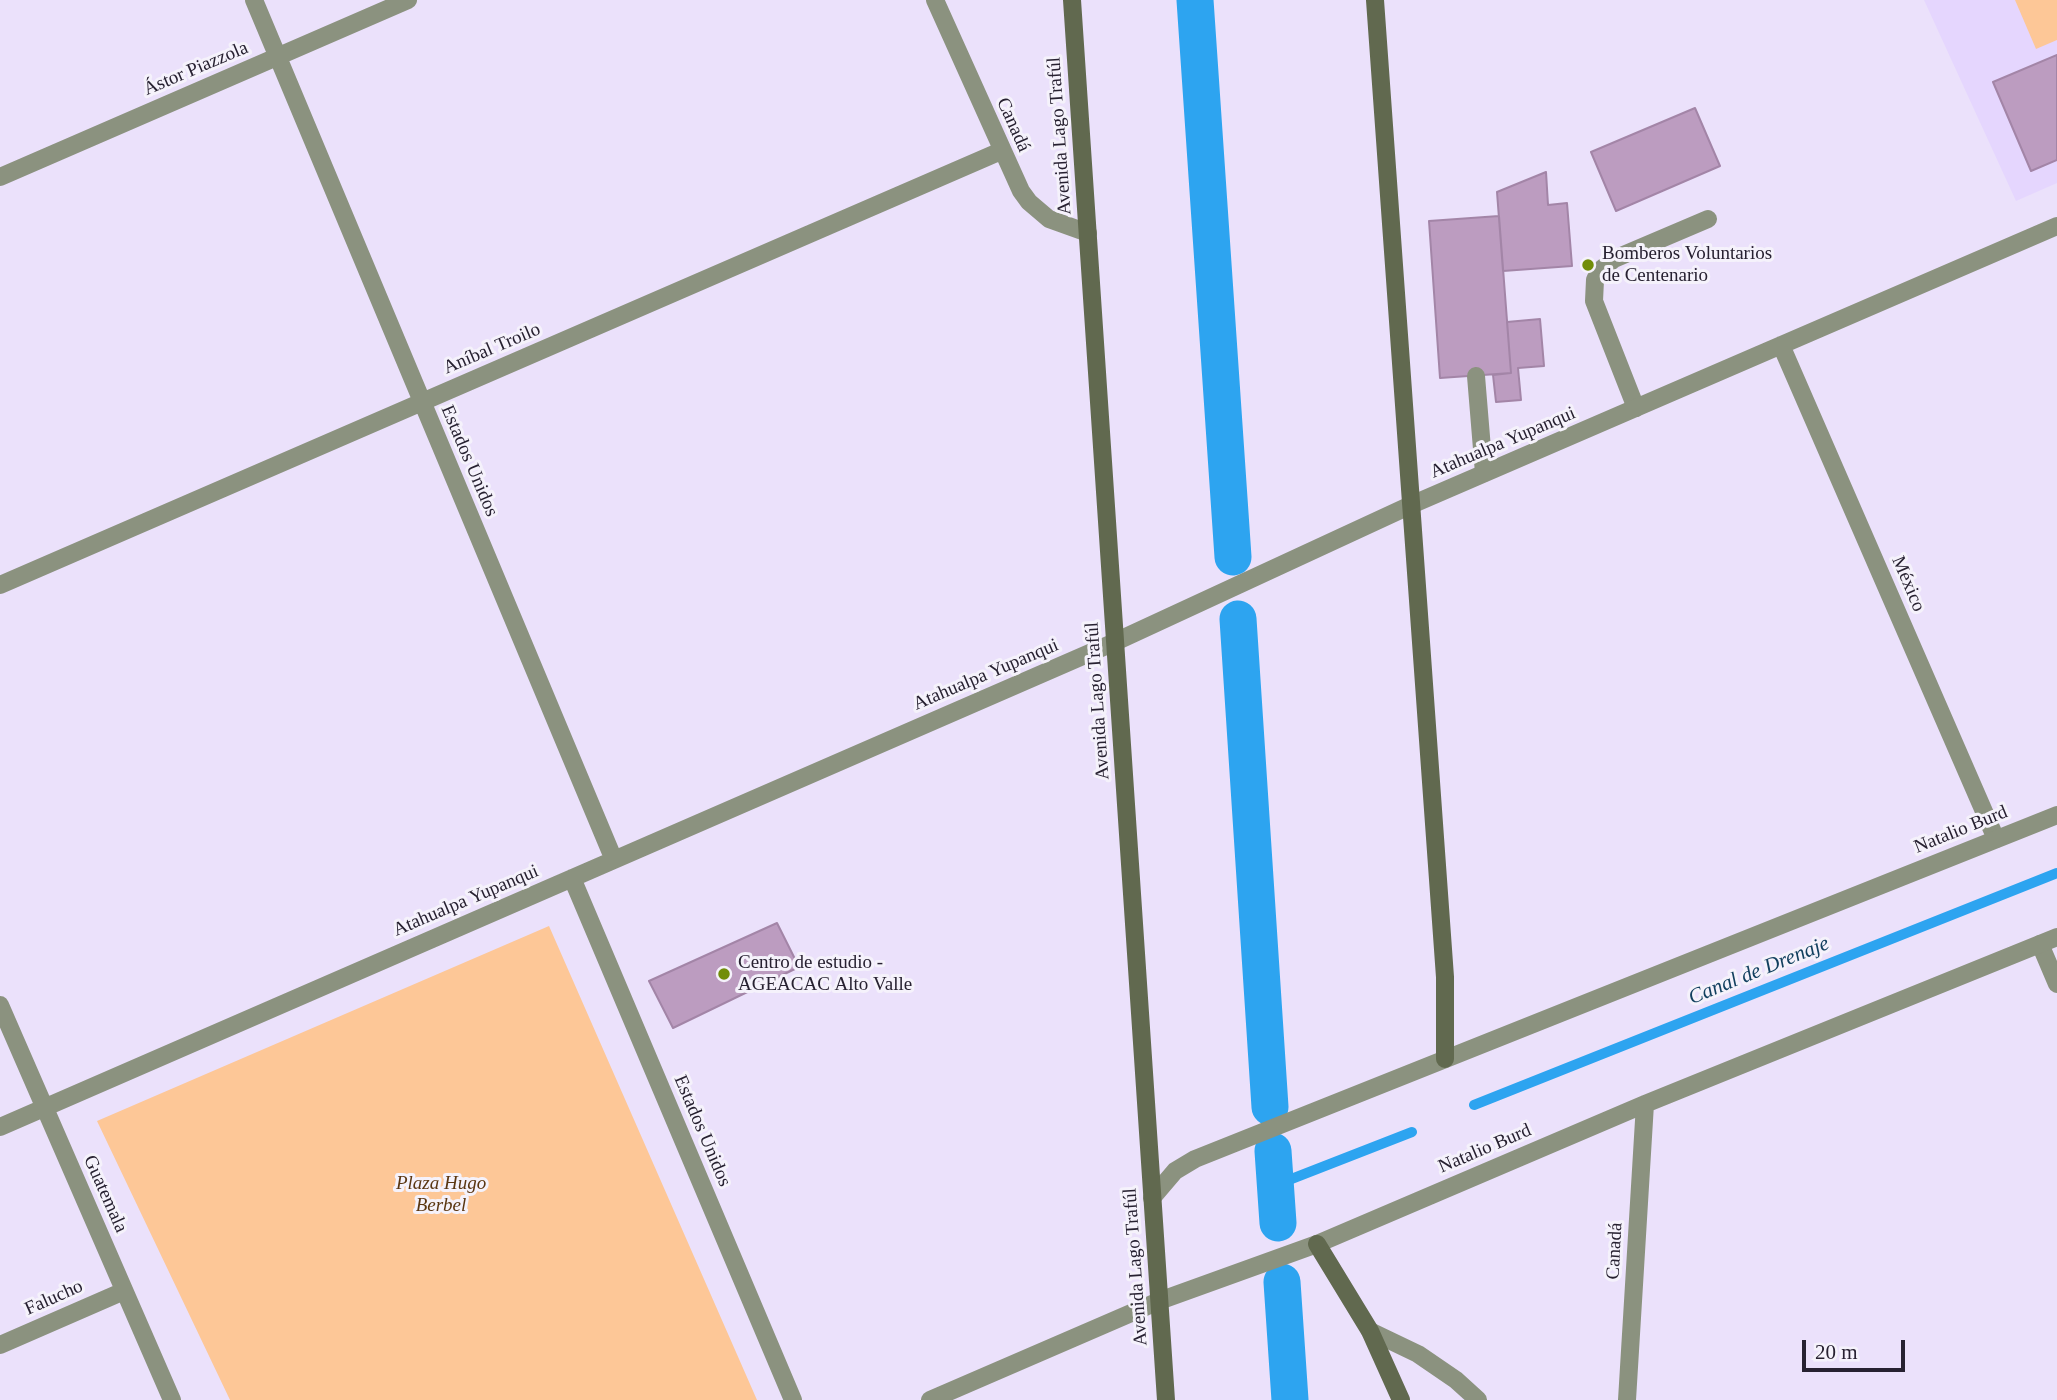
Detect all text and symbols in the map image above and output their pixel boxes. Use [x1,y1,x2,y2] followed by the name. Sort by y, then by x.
[140,37,252,101] street label: Ástor Piazzola
[1043,56,1077,216] street label: Avenida Lago Trafúl
[991,94,1035,156] street label: Canadá
[1602,243,1772,287] place label: Bomberos Voluntarios de Centenario
[1580,257,1596,273] marker: Bomberos Voluntarios de Centenario
[440,318,544,380] street label: Aníbal Troilo
[435,402,503,520] street label: Estados Unidos
[1427,402,1579,484] street label: Atahualpa Yupanqui
[1886,553,1930,615] street label: México
[1081,621,1115,781] street label: Avenida Lago Trafúl
[910,634,1062,716] street label: Atahualpa Yupanqui
[1911,801,2011,859] street label: Natalio Burd
[390,860,542,942] street label: Atahualpa Yupanqui
[1685,931,1833,1011] water label: Canal de Drenaje
[738,952,912,996] place label: Centro de estudio - AGEACAC Alto Valle
[716,966,732,982] marker: Centro de estudio - AGEACAC Alto Valle
[668,1072,736,1190] street label: Estados Unidos
[1435,1119,1535,1179] street label: Natalio Burd
[78,1152,132,1236] street label: Guatemala
[396,1173,486,1217] park label: Plaza Hugo Berbel
[1119,1187,1153,1347] street label: Avenida Lago Trafúl
[1602,1222,1628,1280] street label: Canadá
[21,1275,87,1321] street label: Falucho
[1805,1326,1908,1370] scale bar
[1815,1340,1858,1364] text: 20 m

